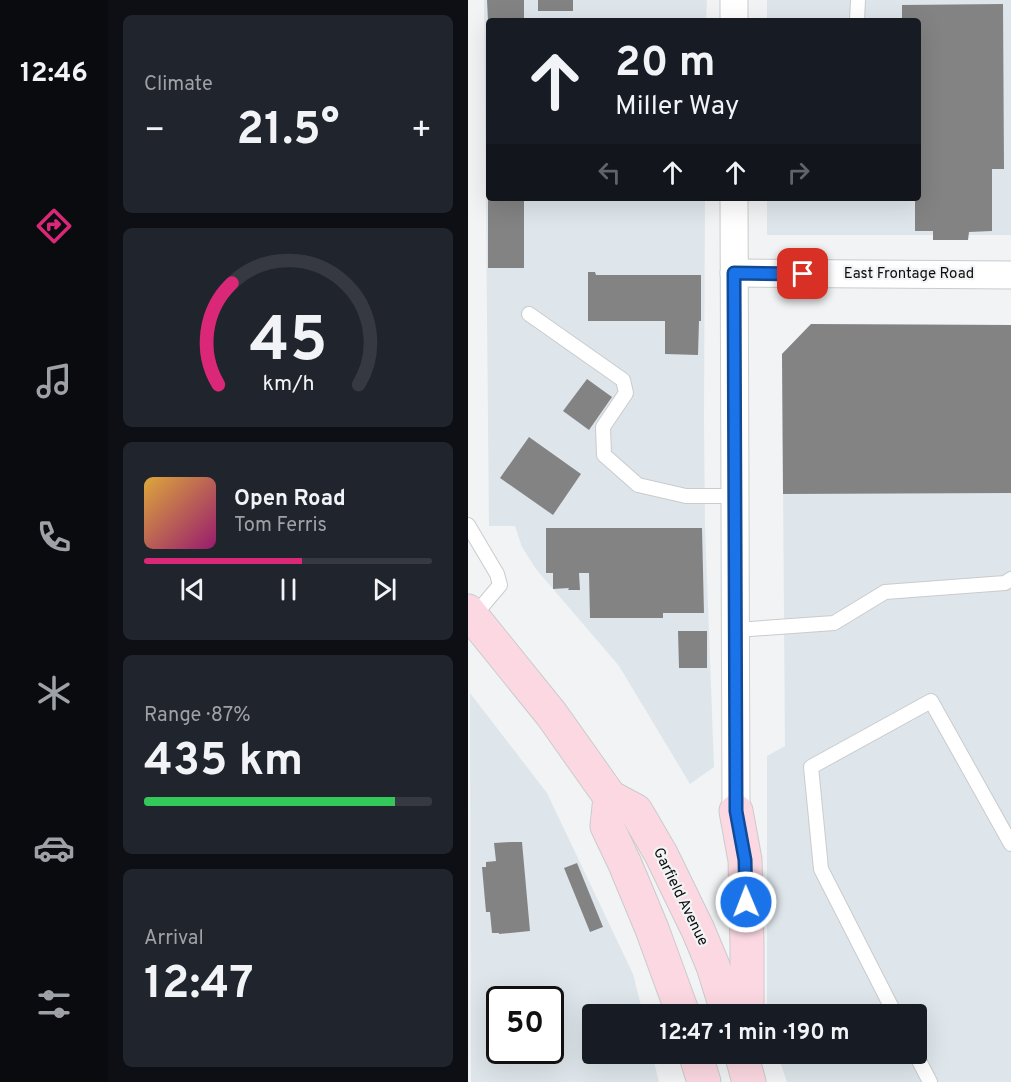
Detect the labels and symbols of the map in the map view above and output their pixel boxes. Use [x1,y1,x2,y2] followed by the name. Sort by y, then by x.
[777,248,828,299] pin
[844,265,974,284] street label: East Frontage Road
[648,845,712,949] street label: Garfield Avenue
[714,870,778,934] position arrow
[486,986,564,1064] speed limit sign: 50

